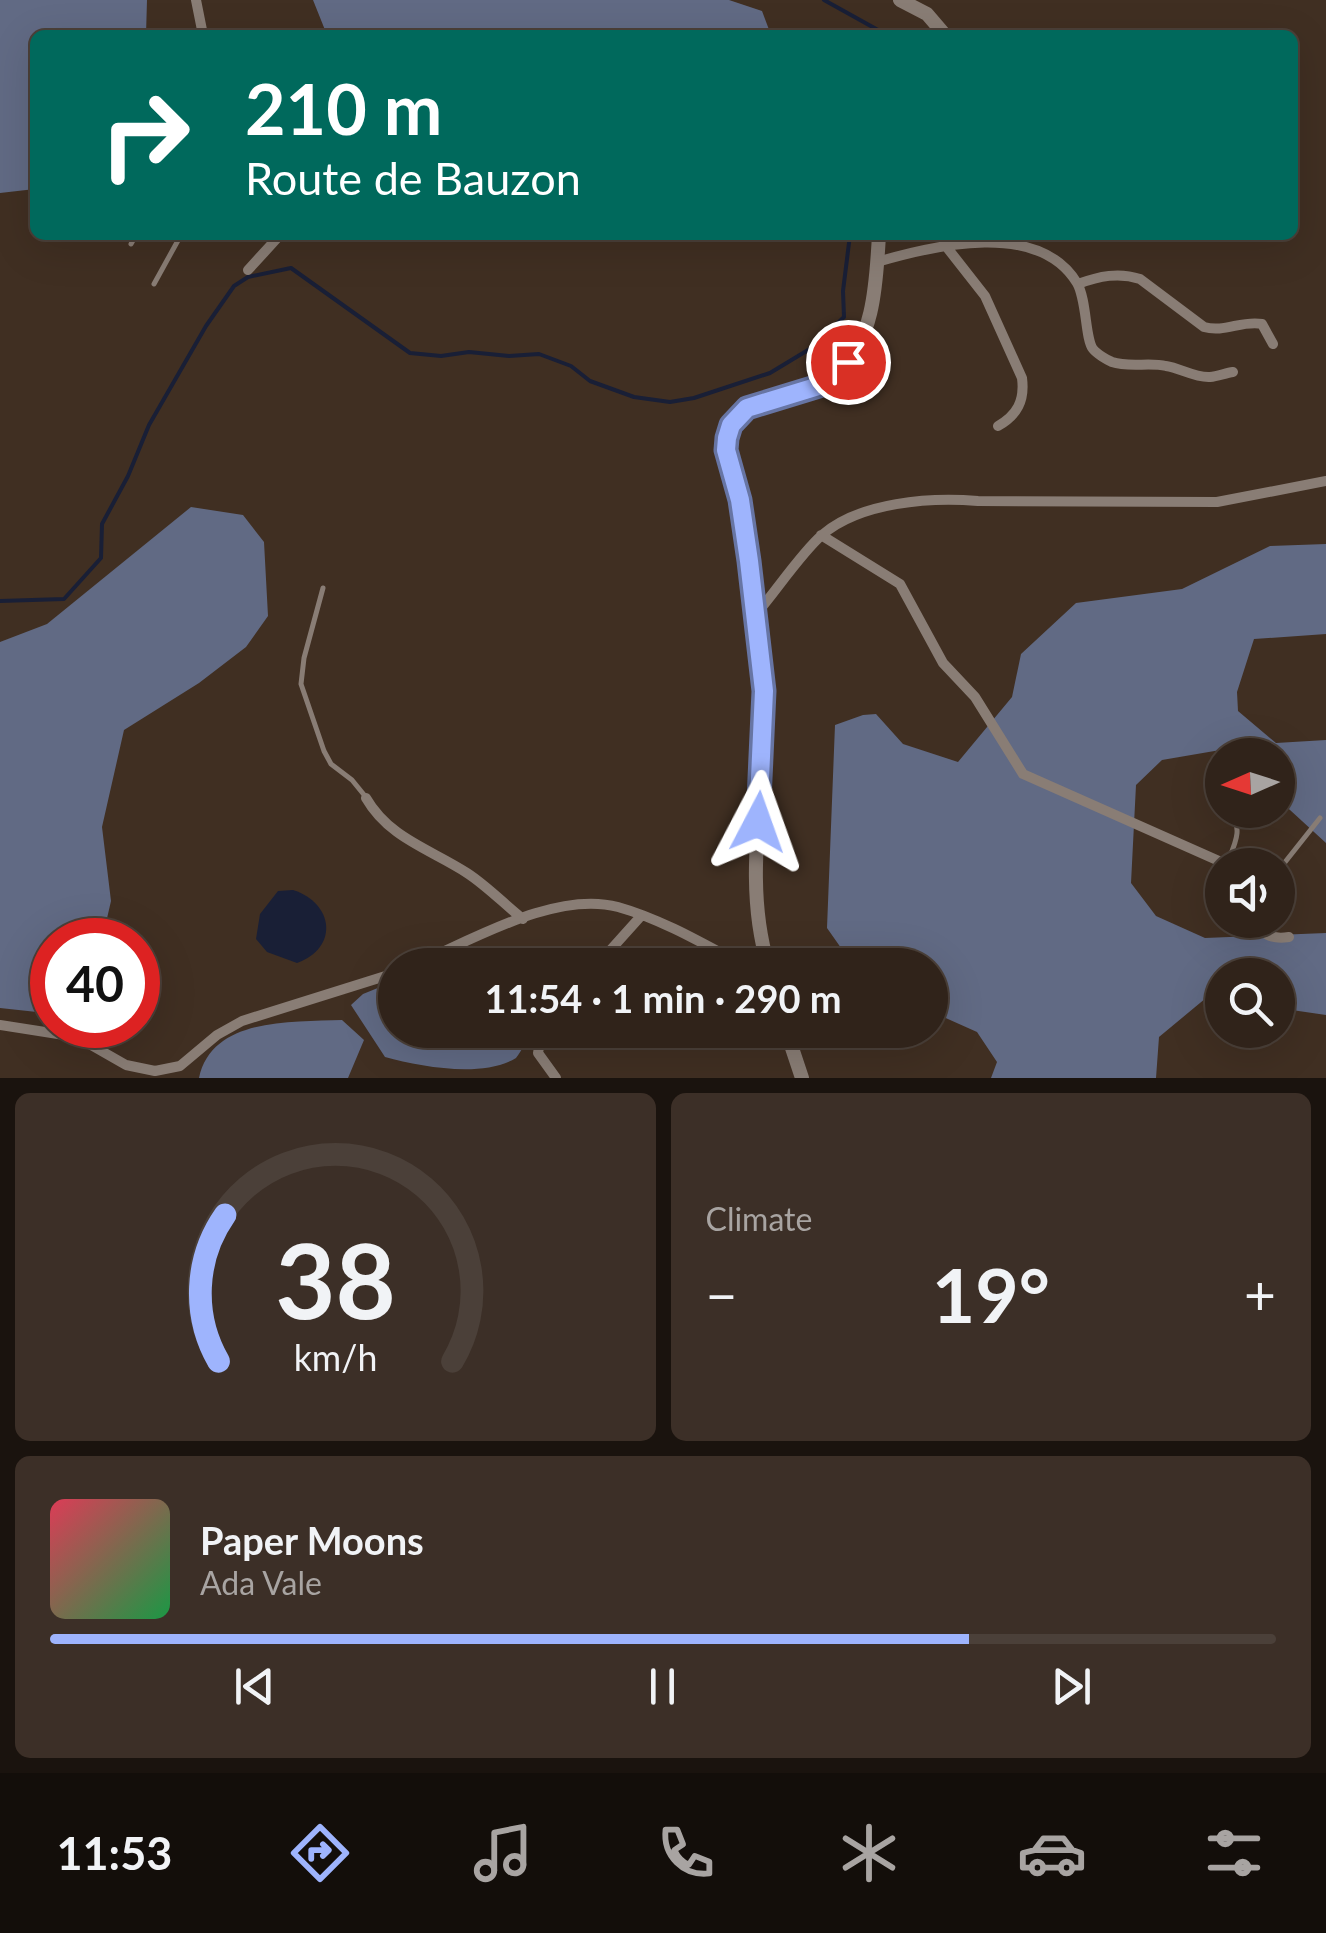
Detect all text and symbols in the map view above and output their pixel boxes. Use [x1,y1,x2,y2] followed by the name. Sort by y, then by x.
[245,66,442,150] text: 210 m
[80,70,210,200] icon: right
[245,151,581,205] text: Route de Bauzon
[806,320,891,405] pin
[821,335,876,390] icon: arrive
[1205,738,1295,828] north arrow
[1205,738,1295,1048] map controls
[706,770,810,874] position arrow
[1205,848,1295,938] button: sound
[30,918,160,1048] speed limit sign: 40
[1205,958,1295,1048] button: search
[484,975,842,1021] text: 11:54 · 1 min · 290 m
[706,1199,812,1238] text: Climate
[275,1216,396,1341] text: 38
[932,1249,1050,1339] text: 19°
[706,1261,737,1327] text: −
[1244,1261,1276,1327] text: +
[293,1336,377,1379] text: km/h
[200,1517,424,1563] text: Paper Moons
[200,1563,322,1602] text: Ada Vale
[227,1659,282,1714] icon: previous
[635,1659,690,1714] icon: pause
[1044,1659,1099,1714] icon: next
[285,1818,355,1888] icon: directions
[468,1818,538,1888] icon: music
[651,1818,721,1888] icon: phone
[834,1818,904,1888] icon: climate
[1017,1818,1087,1888] icon: car
[1199,1818,1269,1888] icon: filters
[56,1826,172,1880] text: 11:53

